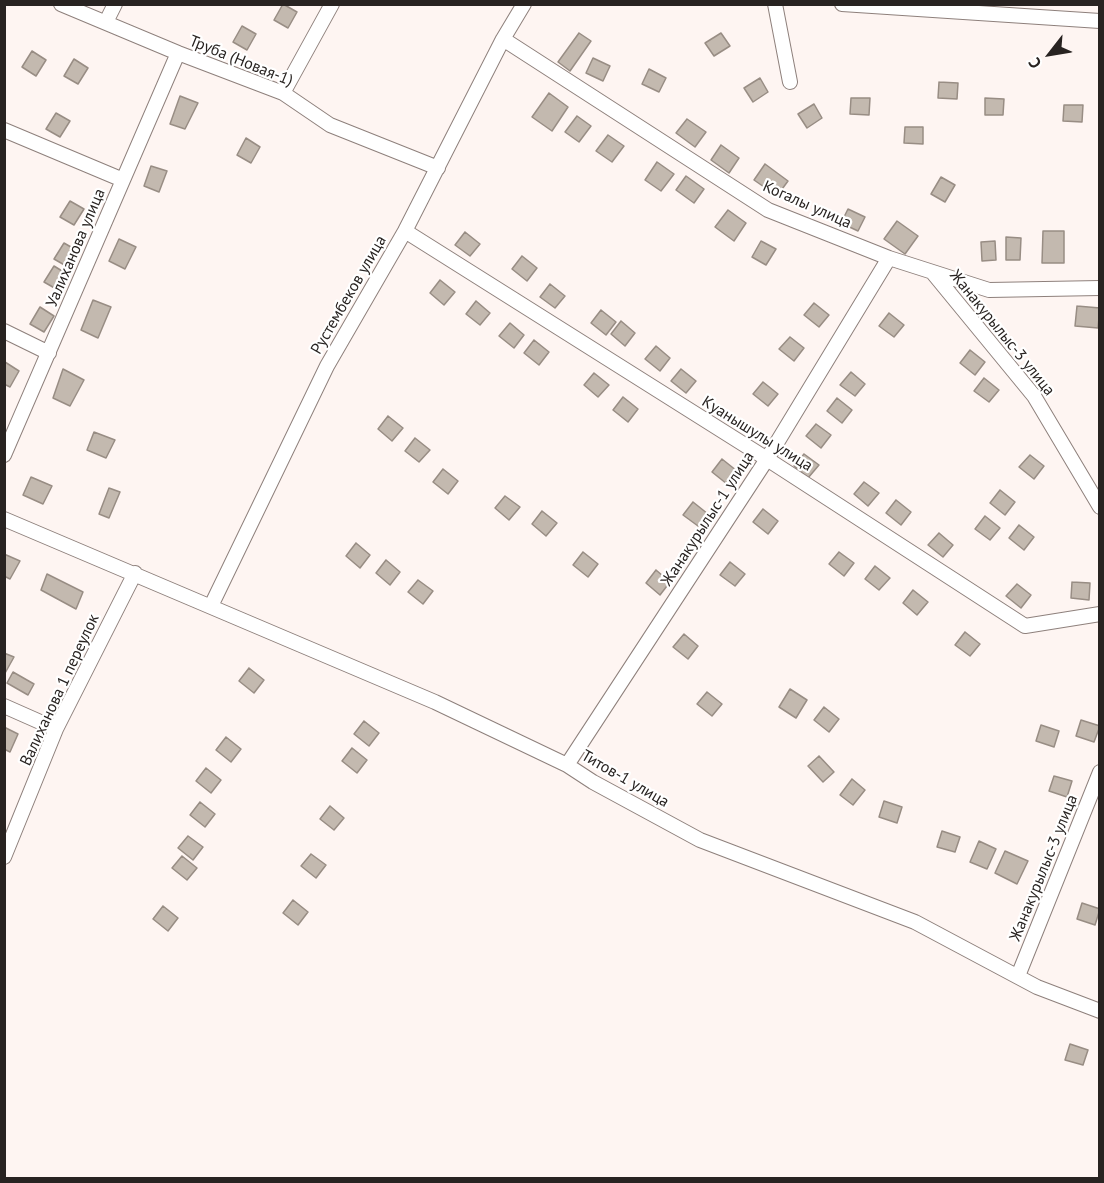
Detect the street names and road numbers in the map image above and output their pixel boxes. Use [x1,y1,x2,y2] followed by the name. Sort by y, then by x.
[186,31,296,91] street label: Труба (Новая-1)
[760,177,854,233] street label: Когалы улица
[42,186,110,310] street label: Уалиханова улица
[307,232,391,358] street label: Рустембеков улица
[945,266,1059,400] street label: Жанакурылыс-3 улица
[698,392,816,476] street label: Куанышулы улица
[657,448,759,590] street label: Жанакурылыс-1 улица
[16,611,104,769] street label: Валиханова 1 переулок
[578,746,672,812] street label: Титов-1 улица
[1006,792,1082,944] street label: Жанакурылыс-3 улица

